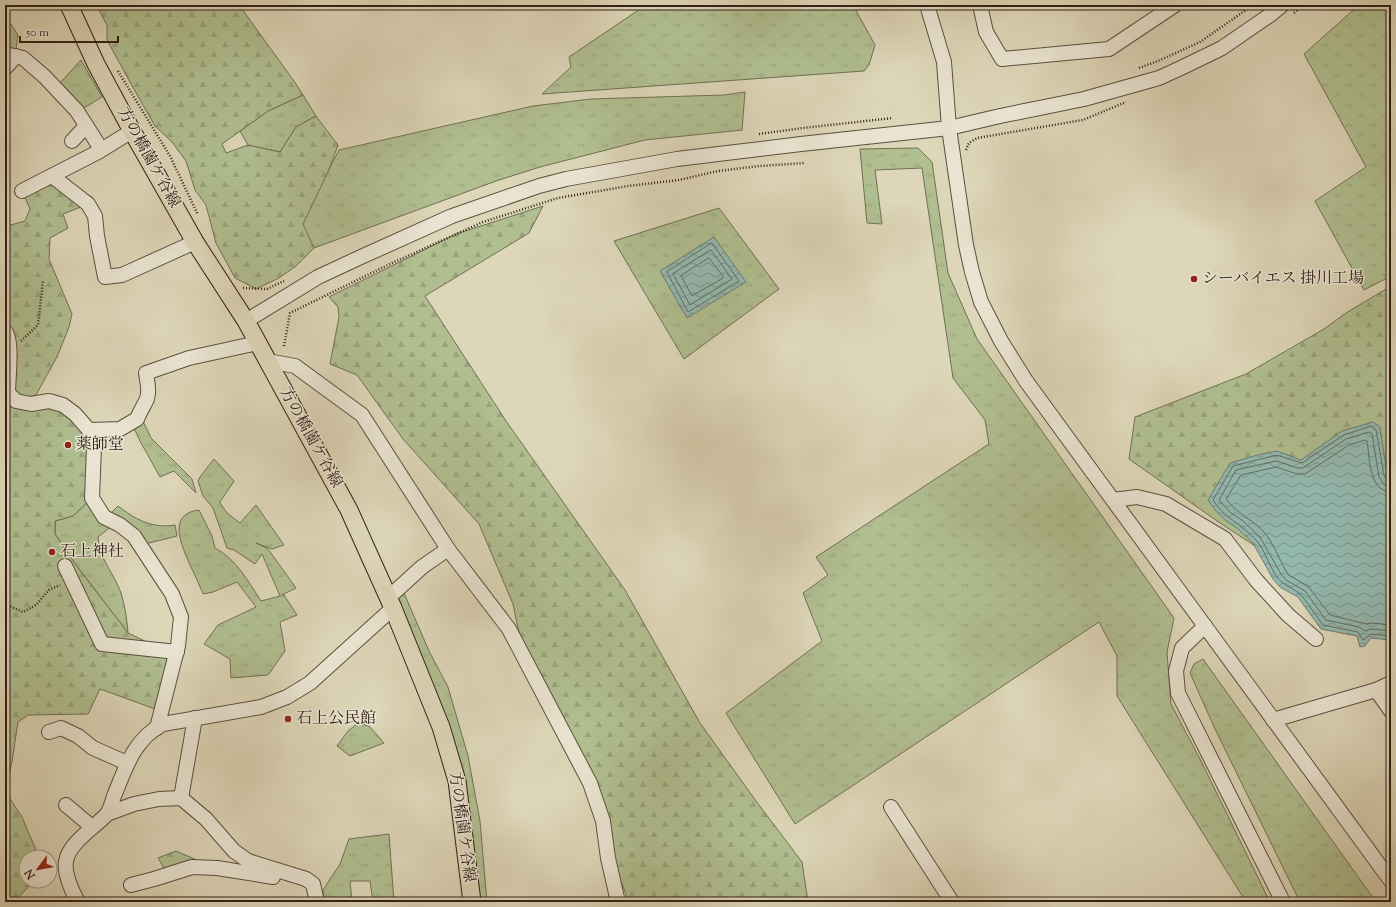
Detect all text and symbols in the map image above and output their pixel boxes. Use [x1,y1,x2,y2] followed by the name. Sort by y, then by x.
[20,18,118,44] scale bar
[25,24,49,42] text: 50 m
[111,103,185,213] street label: 方の橋薗ケ谷線
[1202,268,1364,291] place label: シーバイエス 掛川工場
[1189,274,1199,284] marker: シーバイエス 掛川工場
[273,383,347,493] street label: 方の橋薗ケ谷線
[76,434,124,457] place label: 薬師堂
[63,440,73,450] marker: 薬師堂
[60,541,124,564] place label: 石上神社
[47,547,57,557] marker: 石上神社
[296,708,376,731] place label: 石上公民館
[283,714,293,724] marker: 石上公民館
[442,770,480,884] street label: 方の橋薗ケ谷線
[18,849,58,889] north arrow
[21,866,40,883] text: N

